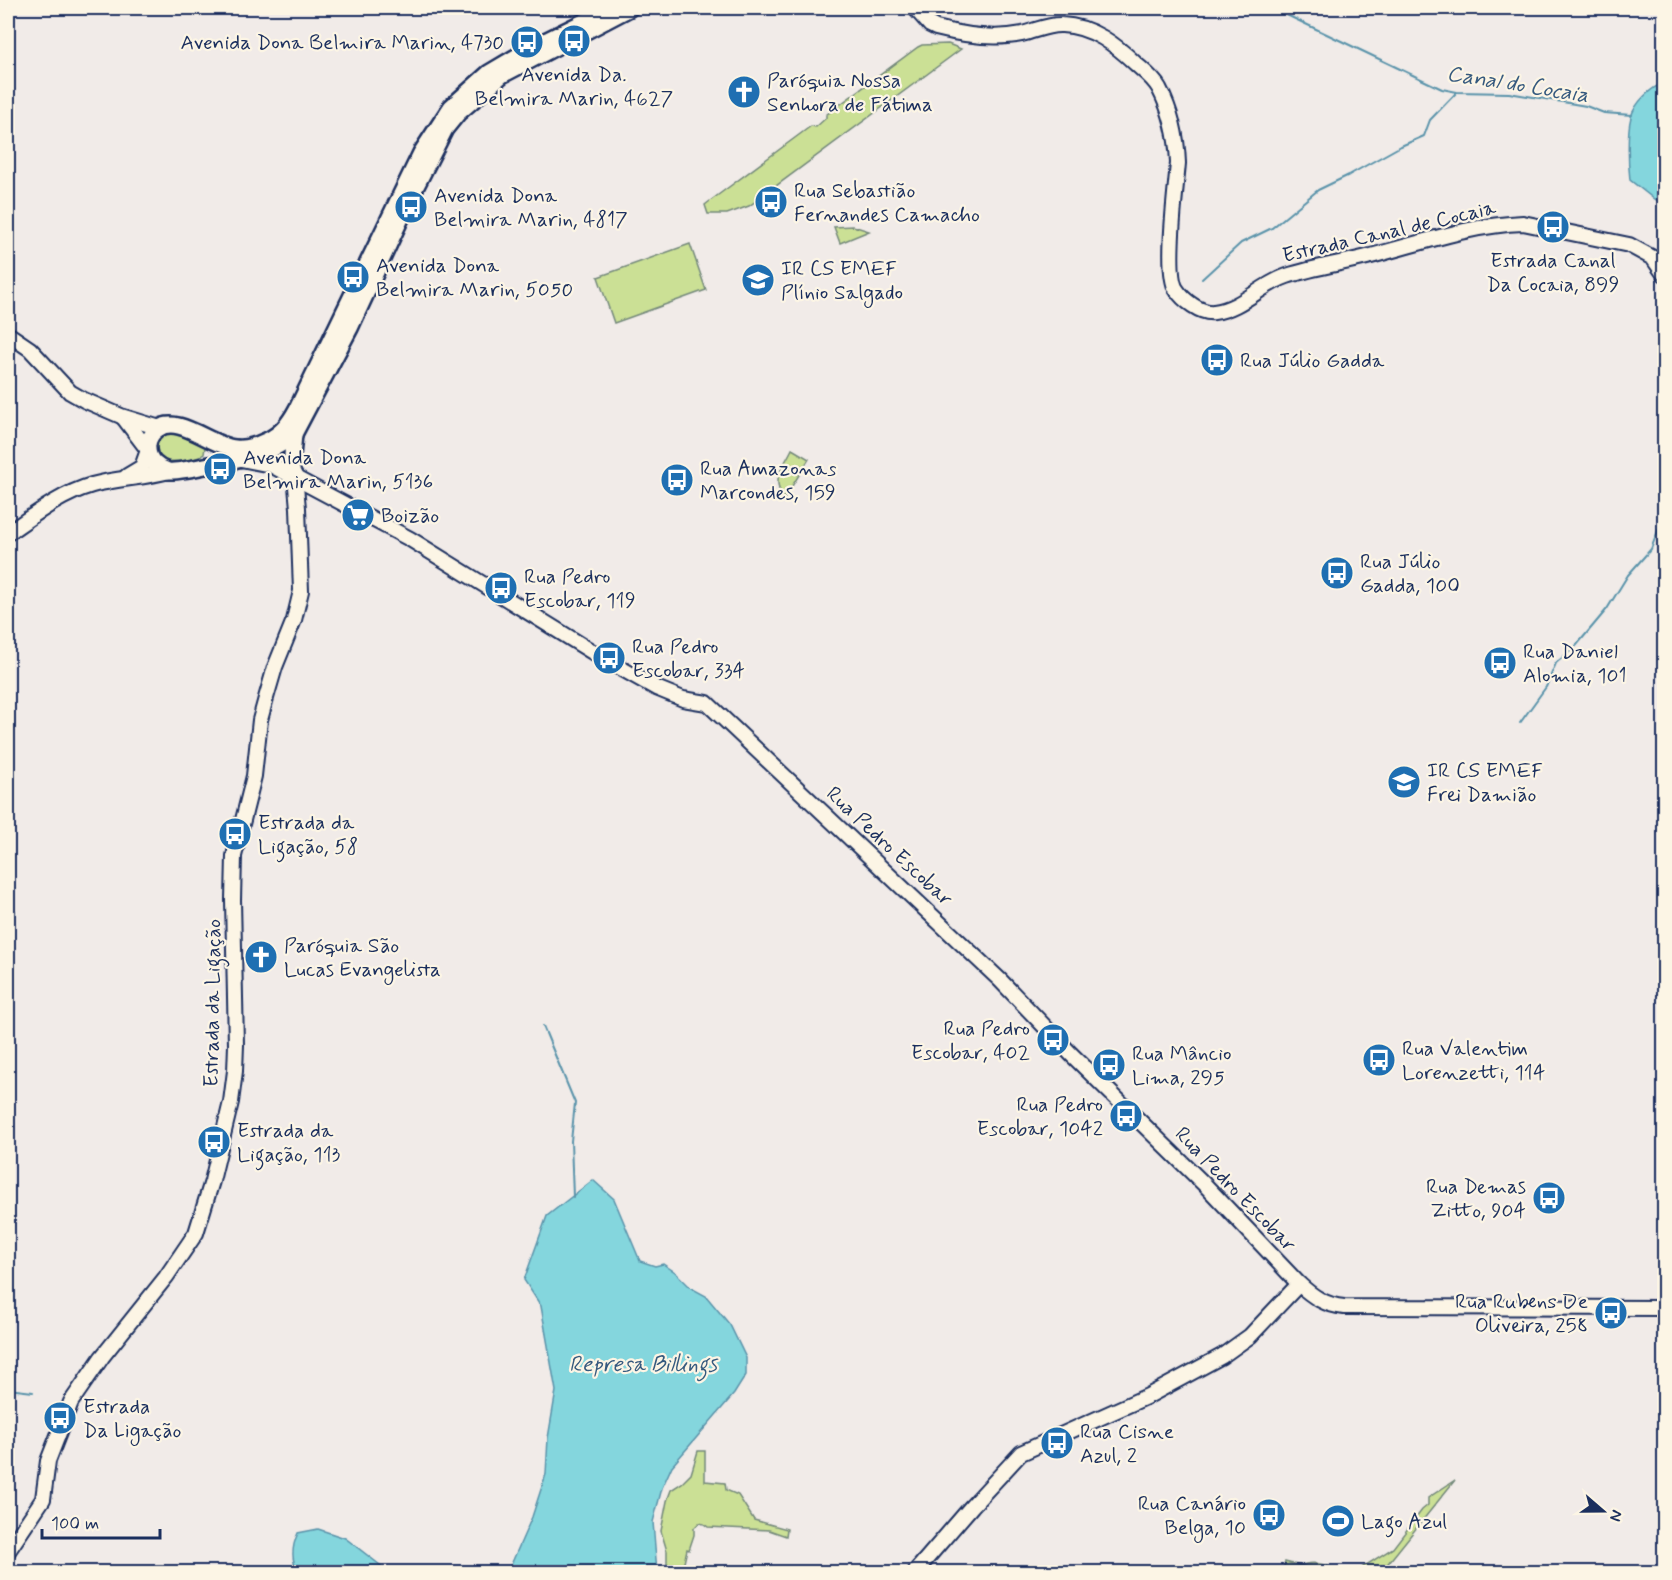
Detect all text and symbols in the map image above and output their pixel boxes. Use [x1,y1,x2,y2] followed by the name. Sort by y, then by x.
[556,23,592,59] bus stop icon: Avenida Da. Belmira Marin, 4627
[509,24,545,60] bus stop icon: Avenida Dona Belmira Marin, 4730
[181,29,504,57] place label: Avenida Dona Belmira Marin, 4730
[1445,60,1591,110] water label: Canal do Cocaia
[475,61,673,113] place label: Avenida Da. Belmira Marin, 4627
[767,67,933,119] place label: Paróquia Nossa Senhora de Fátima
[726,74,762,110] church icon: Paróquia Nossa Senhora de Fátima
[794,177,980,229] place label: Rua Sebastião Fernandes Camacho
[434,182,628,234] place label: Avenida Dona Belmira Marin, 4817
[753,184,789,220] bus stop icon: Rua Sebastião Fernandes Camacho
[393,189,429,225] bus stop icon: Avenida Dona Belmira Marin, 4817
[1280,194,1499,270] street label: Estrada Canal de Cocaia
[1535,209,1571,245] bus stop icon: Estrada Canal Da Cocaia, 899
[1486,247,1620,299] place label: Estrada Canal Da Cocaia, 899
[376,252,573,304] place label: Avenida Dona Belmira Marin, 5050
[781,255,903,308] place label: IR CS EMEF Plínio Salgado
[335,259,371,295] bus stop icon: Avenida Dona Belmira Marin, 5050
[740,262,776,298] school or university icon: IR CS EMEF Plínio Salgado
[1199,342,1235,378] bus stop icon: Rua Júlio Gadda
[1240,347,1385,375] place label: Rua Júlio Gadda
[243,444,433,496] place label: Avenida Dona Belmira Marin, 5136
[202,451,238,487] bus stop icon: Avenida Dona Belmira Marin, 5136
[700,455,836,507] place label: Rua Amazonas Marcondes, 159
[659,462,695,498] bus stop icon: Rua Amazonas Marcondes, 159
[340,497,376,533] supermarket icon: Boizão
[381,502,439,530] place label: Boizão
[1360,548,1460,600] place label: Rua Júlio Gadda, 100
[1319,555,1355,591] bus stop icon: Rua Júlio Gadda, 100
[524,563,636,615] place label: Rua Pedro Escobar, 119
[483,570,519,606] bus stop icon: Rua Pedro Escobar, 119
[632,633,745,685] place label: Rua Pedro Escobar, 334
[1523,638,1627,690] place label: Rua Daniel Alomia, 101
[591,640,627,676] bus stop icon: Rua Pedro Escobar, 334
[1482,645,1518,681] bus stop icon: Rua Daniel Alomia, 101
[1427,757,1543,809] place label: IR CS EMEF Frei Damião
[1386,764,1422,800] school or university icon: IR CS EMEF Frei Damião
[820,780,959,913] street label: Rua Pedro Escobar
[258,809,358,863] place label: Estrada da Ligação, 58
[217,816,253,852] bus stop icon: Estrada da Ligação, 58
[198,919,230,1087] street label: Estrada da Ligação
[284,932,441,985] place label: Paróquia São Lucas Evangelista
[243,939,279,975] church icon: Paróquia São Lucas Evangelista
[911,1015,1030,1067] place label: Rua Pedro Escobar, 402
[1035,1022,1071,1058] bus stop icon: Rua Pedro Escobar, 402
[1402,1035,1545,1087] place label: Rua Valentim Lorenzetti, 114
[1132,1040,1232,1092] place label: Rua Mâncio Lima, 295
[1361,1042,1397,1078] bus stop icon: Rua Valentim Lorenzetti, 114
[1091,1047,1127,1083] bus stop icon: Rua Mâncio Lima, 295
[977,1091,1103,1143] place label: Rua Pedro Escobar, 1042
[1108,1098,1144,1134] bus stop icon: Rua Pedro Escobar, 1042
[237,1117,341,1171] place label: Estrada da Ligação, 113
[1168,1121,1302,1259] street label: Rua Pedro Escobar
[196,1124,232,1160] bus stop icon: Estrada da Ligação, 113
[1426,1173,1526,1225] place label: Rua Demas Zitto, 904
[1531,1180,1567,1216] bus stop icon: Rua Demas Zitto, 904
[1455,1288,1588,1340] place label: Rua Rubens De Oliveira, 258
[1593,1295,1629,1331] bus stop icon: Rua Rubens De Oliveira, 258
[569,1351,719,1382] water label: Represa Billings
[83,1393,182,1446] place label: Estrada Da Ligação
[42,1400,78,1436] bus stop icon: Estrada Da Ligação
[1080,1418,1174,1470] place label: Rua Cisne Azul, 2
[1039,1425,1075,1461] bus stop icon: Rua Cisne Azul, 2
[1573,1481,1633,1541] north arrow
[1138,1490,1246,1543] place label: Rua Canário Belga, 10
[1251,1497,1287,1533] bus stop icon: Rua Canário Belga, 10
[42,1502,160,1540] scale bar
[1320,1503,1356,1539] sports icon: Lago Azul
[1604,1507,1627,1524] text: N
[1361,1508,1447,1538] place label: Lago Azul
[51,1512,99,1536] text: 100 m

